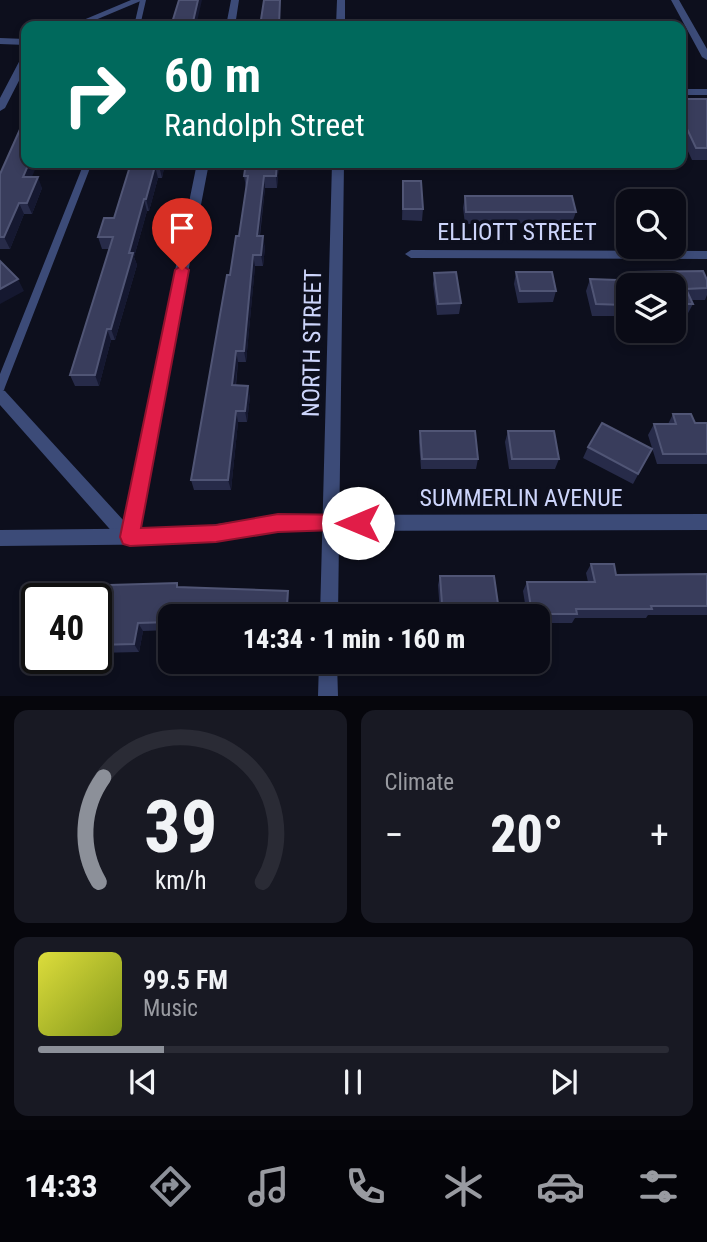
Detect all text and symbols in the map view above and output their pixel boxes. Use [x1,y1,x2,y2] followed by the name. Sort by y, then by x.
[164,47,261,104] text: 60 m
[49,49,140,140] icon: right
[164,106,365,144] text: Randolph Street
[616,189,686,343] map controls
[616,189,686,259] button: search
[152,198,212,270] pin
[163,209,201,247] icon: arrive
[437,218,597,246] street label: ELLIOTT STREET
[297,269,327,417] street label: NORTH STREET
[616,273,686,343] button: layers
[419,484,623,512] street label: SUMMERLIN AVENUE
[321,486,395,560] position arrow
[21,583,112,674] speed limit sign: 40
[243,624,465,654] text: 14:34 · 1 min · 160 m
[385,769,454,796] text: Climate
[143,785,217,871] text: 39
[490,804,563,865] text: 20°
[385,813,404,857] text: −
[650,813,669,857] text: +
[155,866,206,895] text: km/h
[143,965,228,995] text: 99.5 FM
[143,995,198,1022] text: Music
[124,1063,162,1101] icon: previous
[334,1063,372,1101] icon: pause
[545,1063,583,1101] icon: next
[146,1162,195,1211] icon: directions
[244,1162,293,1211] icon: music
[341,1162,390,1211] icon: phone
[439,1162,488,1211] icon: climate
[536,1162,585,1211] icon: car
[634,1162,683,1211] icon: filters
[24,1167,98,1205] text: 14:33

